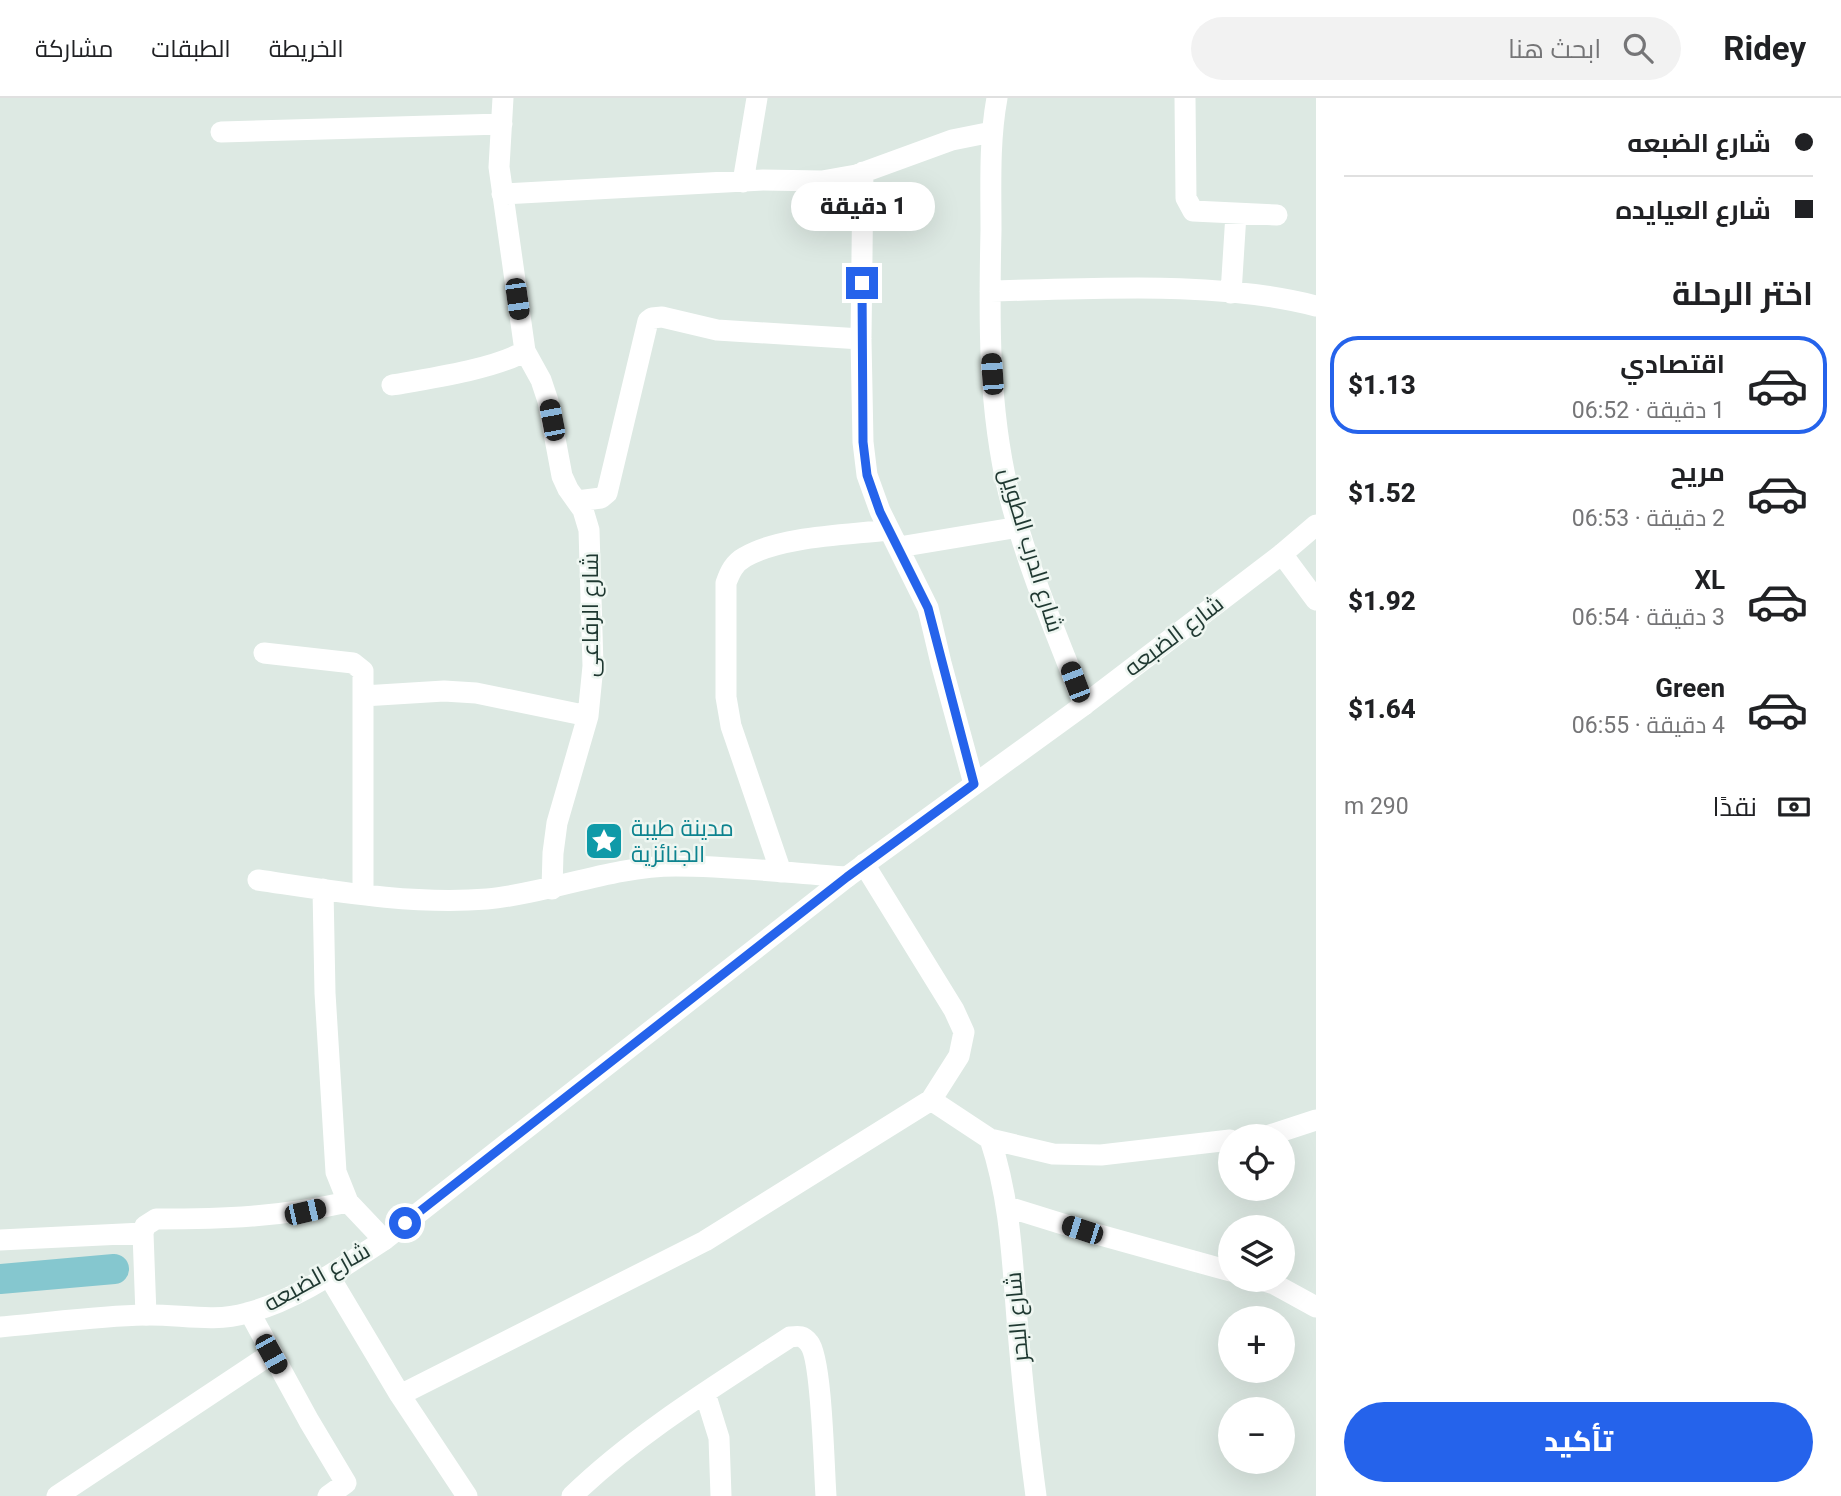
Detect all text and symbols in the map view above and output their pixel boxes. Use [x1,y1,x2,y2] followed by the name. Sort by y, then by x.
[1191,17,1681,80] search box
[1619,29,1657,67] icon: search
[1723,29,1806,68] text: Ridey
[1508,34,1601,64] text: ابحث هنا
[35,35,113,63] text: مشاركة
[151,35,231,63] text: الطبقات
[269,35,344,63] text: الخريطة
[1627,128,1771,158] text: شارع الضبعه
[790,181,934,230] callout: 1 دقيقة
[820,193,906,220] text: 1 دقيقة
[1615,195,1771,225] text: شارع العيايده
[846,267,878,299] route end
[1672,275,1813,313] text: اختر الرحلة
[504,277,531,321] car
[1620,349,1725,379] text: اقتصادي
[981,352,1004,396] car
[1746,354,1809,417] icon: car
[1348,370,1416,400] text: $1.13
[538,397,567,443] car
[1572,397,1725,424] text: 1 دقيقة · 06:52
[1670,457,1725,487] text: مريح
[1746,462,1809,525] icon: car
[991,465,1069,636] street label: شارع الدرب الطويل
[1348,478,1416,508] text: $1.52
[1572,505,1725,532] text: 2 دقيقة · 06:53
[577,553,606,677] street label: شارع الرفاعى
[1694,565,1725,595] text: XL
[1746,570,1809,633] icon: car
[1348,586,1416,616] text: $1.92
[1119,590,1230,684] street label: شارع الضبعه
[1572,604,1725,631] text: 3 دقيقة · 06:54
[1058,659,1093,705] car
[1655,673,1725,703] text: Green
[1746,678,1809,741] icon: car
[1348,694,1416,724] text: $1.64
[1572,712,1725,739] text: 4 دقيقة · 06:55
[1775,788,1813,826] icon: cash
[1713,792,1757,822] text: نقدًا
[1344,793,1409,820] text: 290 m
[631,815,734,868] place label: مدينة طيبة الجنائزية
[583,820,625,862] place icon: مدينة طيبة الجنائزية
[1218,1124,1295,1474] map controls
[1218,1124,1295,1201] button: locate
[283,1197,328,1227] car
[389,1207,421,1239] route start
[1059,1214,1106,1246] car
[1218,1215,1295,1292] button: layers
[259,1237,376,1319] street label: شارع الضبعه
[1000,1271,1037,1365] street label: شارع البحر
[1218,1306,1295,1383] button: +
[252,1331,291,1377] car
[1218,1397,1295,1474] button: −
[1344,1402,1813,1482] button: تأكيد

